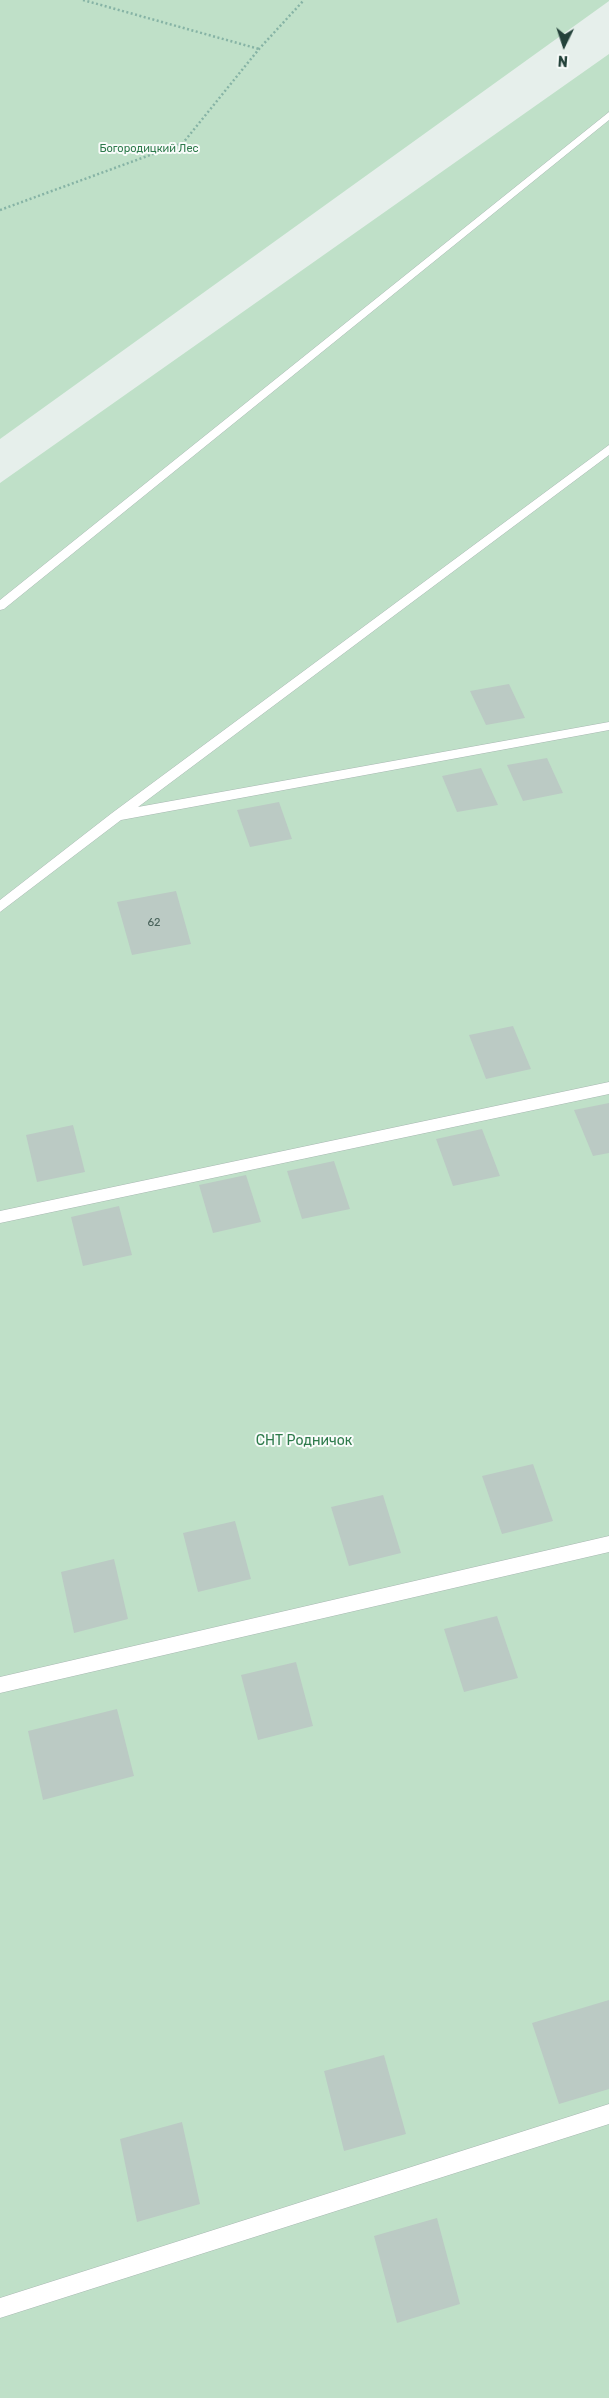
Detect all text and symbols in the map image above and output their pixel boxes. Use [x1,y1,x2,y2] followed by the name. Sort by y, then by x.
[539,20,589,70] north arrow
[557,52,569,69] text: N
[99,142,199,156] park label: Богородицкий Лес
[147,916,161,930] house number: 62
[256,1433,352,1449] park label: СНТ Родничок

